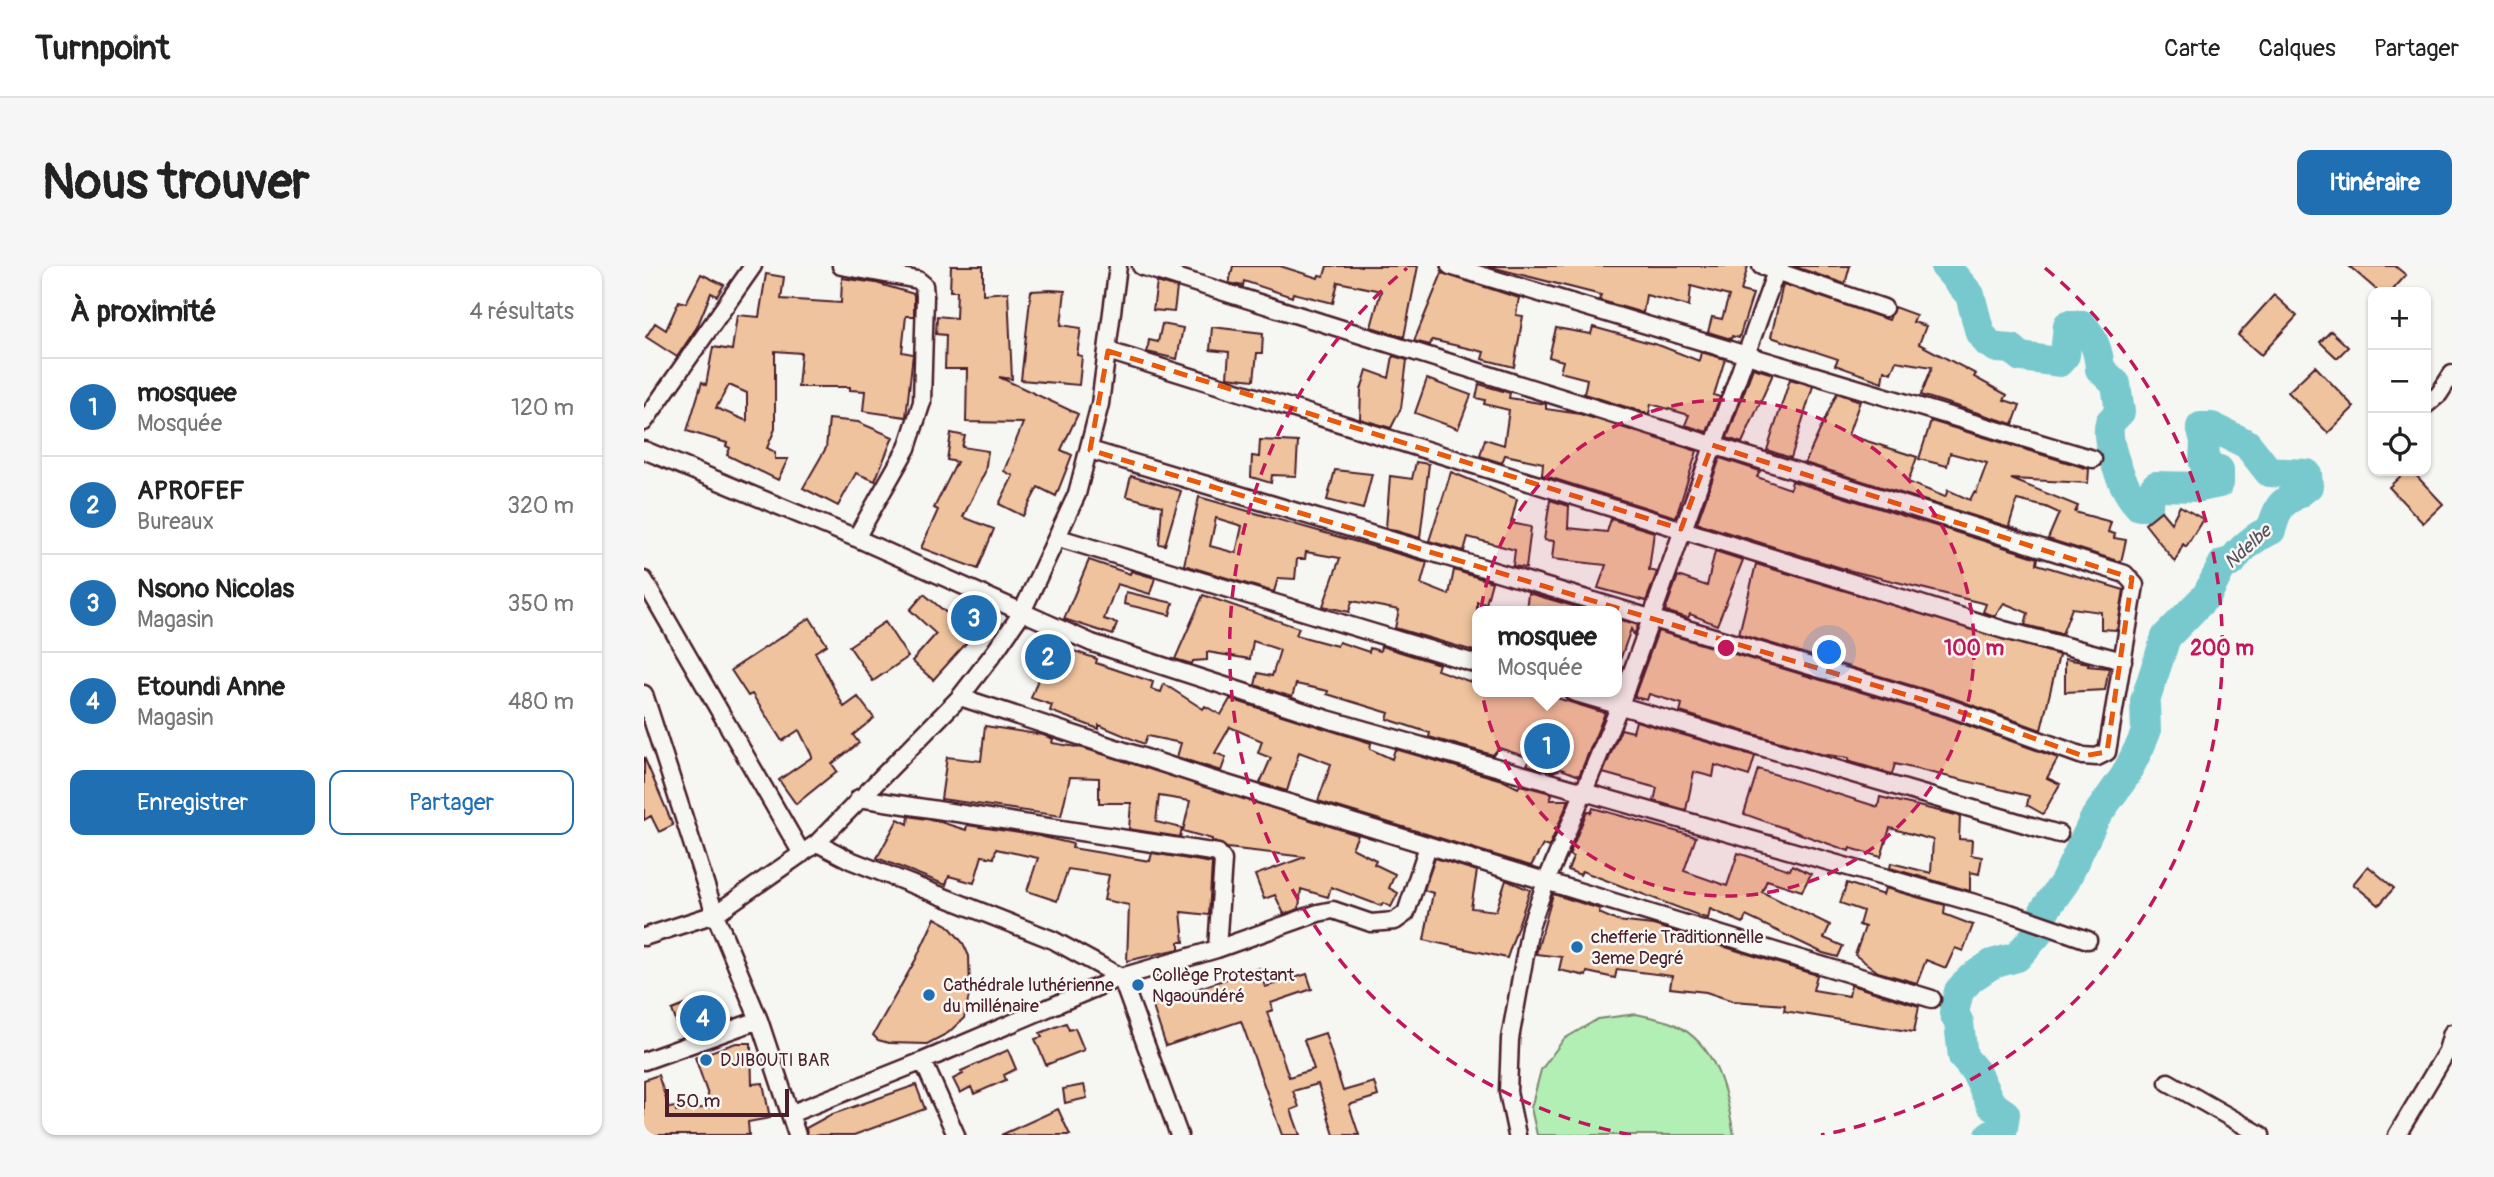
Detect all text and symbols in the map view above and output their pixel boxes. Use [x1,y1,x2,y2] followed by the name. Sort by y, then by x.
[35,28,170,69] text: Turnpoint
[2164,34,2220,63] text: Carte
[2258,34,2336,63] text: Calques
[2374,34,2459,63] text: Partager
[2297,150,2452,215] button: Itinéraire
[42,152,310,213] text: Nous trouver
[2368,287,2431,476] map controls
[2368,287,2431,350] button: +
[70,293,216,330] text: À proximité
[470,297,574,326] text: 4 résultats
[2368,350,2431,413] button: −
[137,377,237,409] text: mosquee
[89,393,98,422] text: 1
[511,393,574,422] text: 120 m
[137,409,222,438] text: Mosquée
[2368,413,2431,476] button: locate
[137,475,245,507] text: APROFEF
[87,491,99,520] text: 2
[507,491,574,520] text: 320 m
[137,507,214,536] text: Bureaux
[2219,518,2277,574] water label: Ndelbe
[137,573,294,605] text: Nsono Nicolas
[87,589,99,618] text: 3
[508,589,574,618] text: 350 m
[951,592,997,644] pin: 3
[137,605,214,634] text: Magasin
[1472,606,1622,697] popup
[1497,621,1597,653] text: mosquee
[1025,631,1071,683] pin: 2
[1812,635,1846,669] your location
[1944,635,2004,662] text: 100 m
[2190,635,2254,662] text: 200 m
[1714,636,1738,660] centre of rings
[1497,653,1582,682] text: Mosquée
[137,671,285,703] text: Etoundi Anne
[86,687,100,716] text: 4
[508,687,574,716] text: 480 m
[137,703,214,732] text: Magasin
[1524,720,1570,772] pin: 1
[70,770,315,835] button: Enregistrer
[329,770,574,835] button: Partager
[1591,926,1764,970] place label: chefferie Traditionnelle 3eme Degré
[1569,939,1585,955] marker: chefferie Traditionnelle 3eme Degré
[1152,964,1295,1008] place label: Collège Protestant Ngaoundéré
[943,974,1114,1018] place label: Cathédrale luthérienne du millénaire
[1130,977,1146,993] marker: Collège Protestant Ngaoundéré
[921,987,937,1003] marker: Cathédrale luthérienne du millénaire
[680,992,726,1044] pin: 4
[720,1049,830,1072] place label: DJIBOUTI BAR
[698,1052,714,1068] marker: DJIBOUTI BAR
[665,1086,789,1118] scale bar
[676,1089,720,1113] text: 50 m

